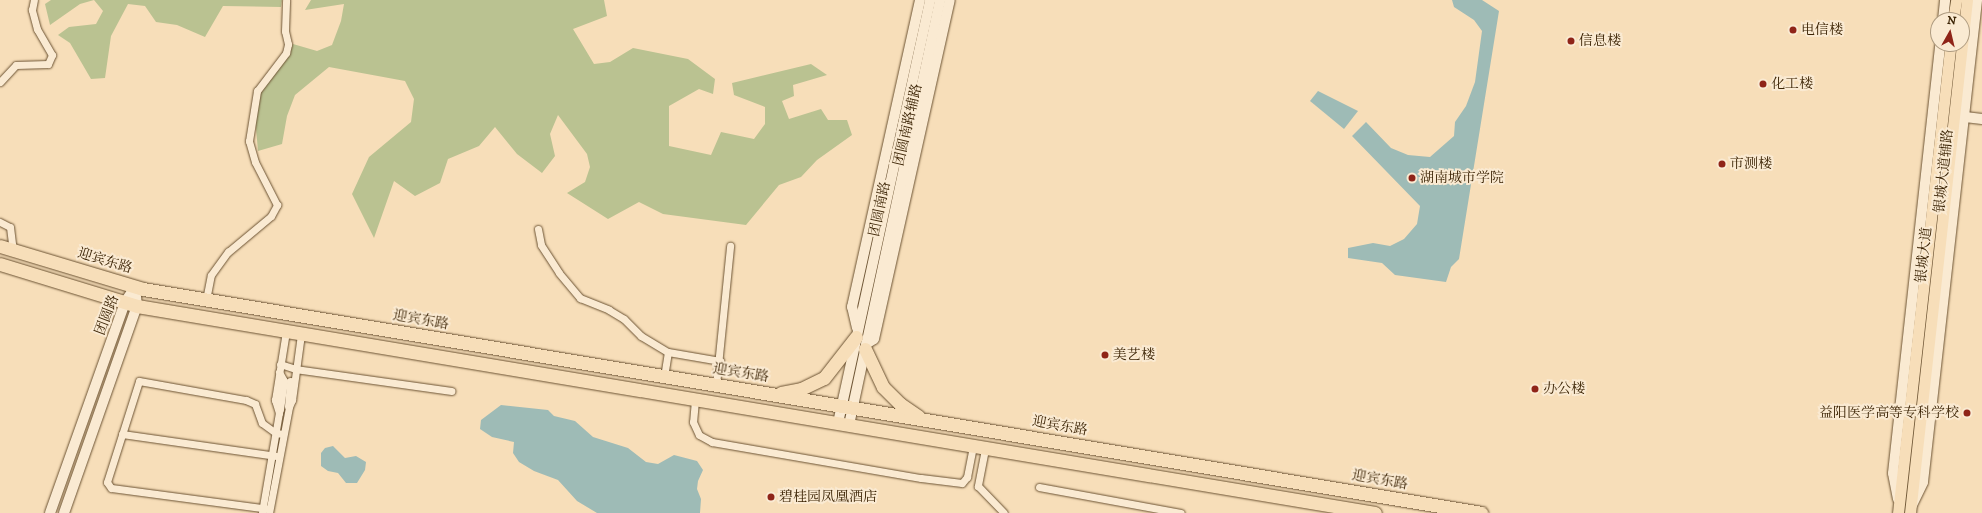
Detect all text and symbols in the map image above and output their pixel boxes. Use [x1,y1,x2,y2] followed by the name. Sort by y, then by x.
[1930,12,1970,52] north arrow
[1946,14,1957,29] text: N
[1801,22,1843,38] place label: 电信楼
[1788,25,1798,35] marker: 电信楼
[1579,33,1621,49] place label: 信息楼
[1566,36,1576,46] marker: 信息楼
[1771,76,1813,92] place label: 化工楼
[1758,79,1768,89] marker: 化工楼
[890,82,926,168] street label: 团圆南路辅路
[1931,128,1957,214] street label: 银城大道辅路
[1730,156,1772,172] place label: 市测楼
[1717,159,1727,169] marker: 市测楼
[1420,170,1504,186] place label: 湖南城市学院
[1407,173,1417,183] marker: 湖南城市学院
[866,180,894,238] street label: 团圆南路
[1913,226,1935,284] street label: 银城大道
[76,245,134,277] street label: 迎宾东路
[92,292,122,338] street label: 团圆路
[392,307,450,333] street label: 迎宾东路
[1113,347,1155,363] place label: 美艺楼
[1100,350,1110,360] marker: 美艺楼
[712,360,770,386] street label: 迎宾东路
[1543,381,1585,397] place label: 办公楼
[1530,384,1540,394] marker: 办公楼
[1819,405,1959,421] place label: 益阳医学高等专科学校
[1962,408,1972,418] marker: 益阳医学高等专科学校
[1031,413,1089,439] street label: 迎宾东路
[1351,467,1409,493] street label: 迎宾东路
[779,489,877,505] place label: 碧桂园凤凰酒店
[766,492,776,502] marker: 碧桂园凤凰酒店

